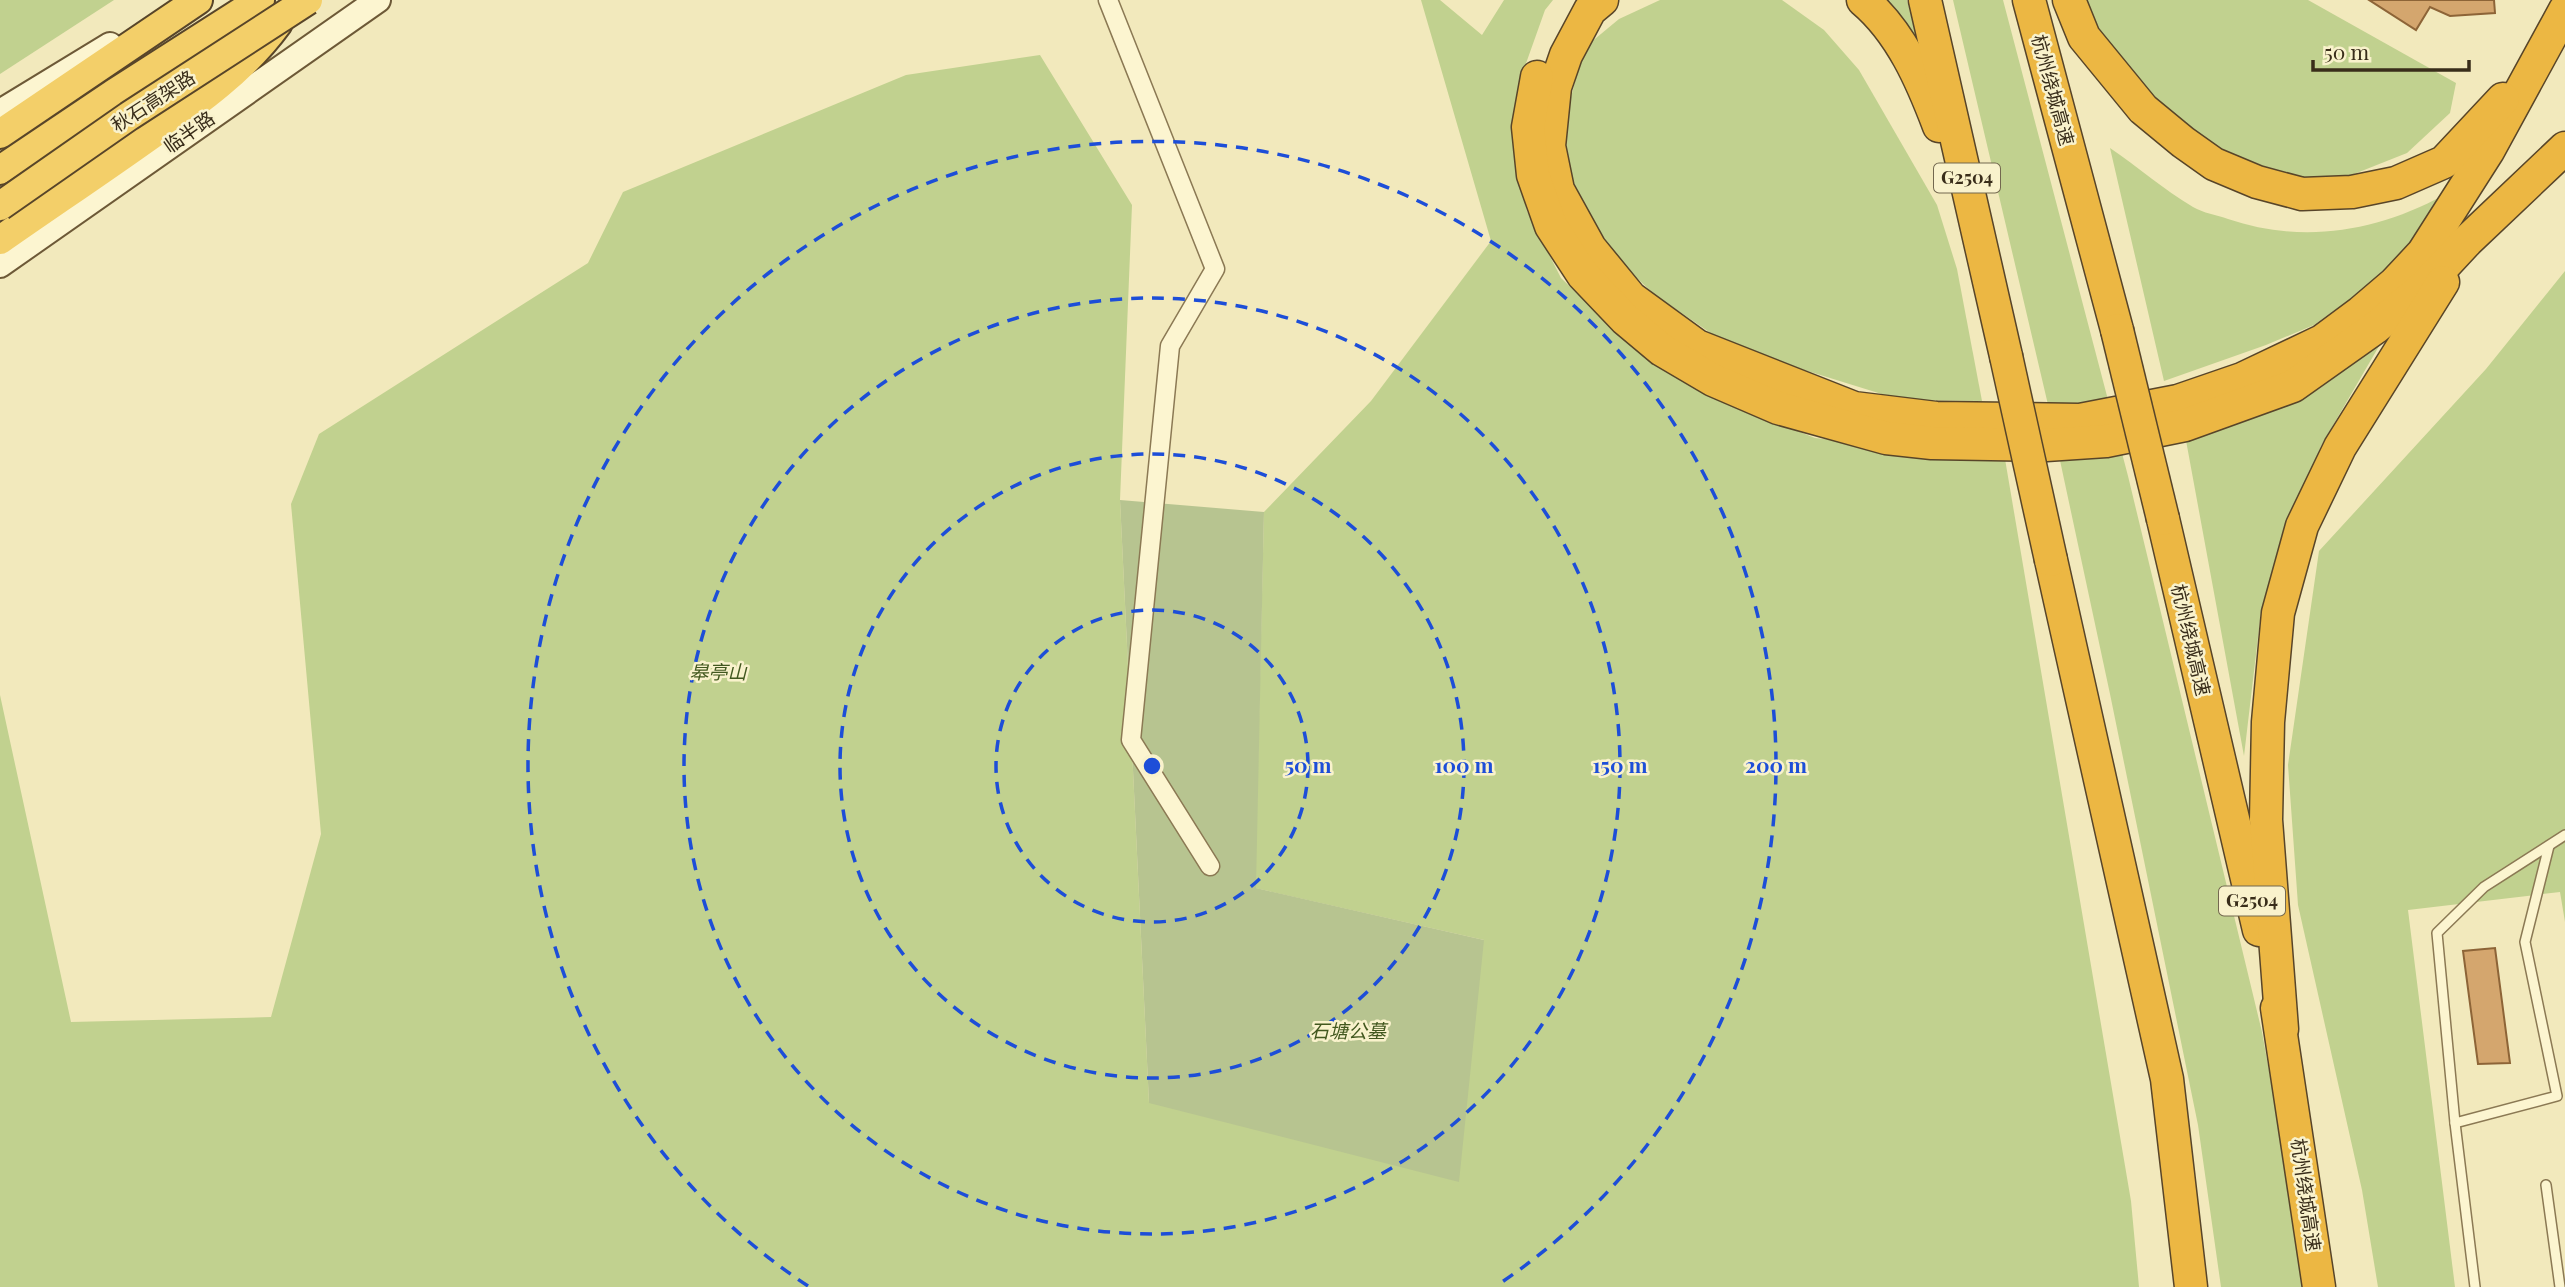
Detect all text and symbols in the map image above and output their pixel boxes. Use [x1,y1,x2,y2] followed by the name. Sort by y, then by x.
[2313,28,2469,72] scale bar
[2027,31,2081,148] street label: 杭州绕城高速
[2324,37,2370,65] text: 50 m
[106,63,199,137] street label: 秋石高架路
[158,104,219,158] street label: 临半路
[1934,163,2000,192] road number: G2504
[2166,581,2217,698] street label: 杭州绕城高速
[689,658,747,684] park label: 皋亭山
[1284,750,1332,778] text: 50 m
[1434,750,1494,778] text: 100 m
[1593,750,1647,778] text: 150 m
[1745,750,1807,778] text: 200 m
[1140,754,1164,778] centre of rings
[2219,887,2285,916] road number: G2504
[1310,1017,1389,1043] park label: 石塘公墓
[2286,1137,2328,1253] street label: 杭州绕城高速

